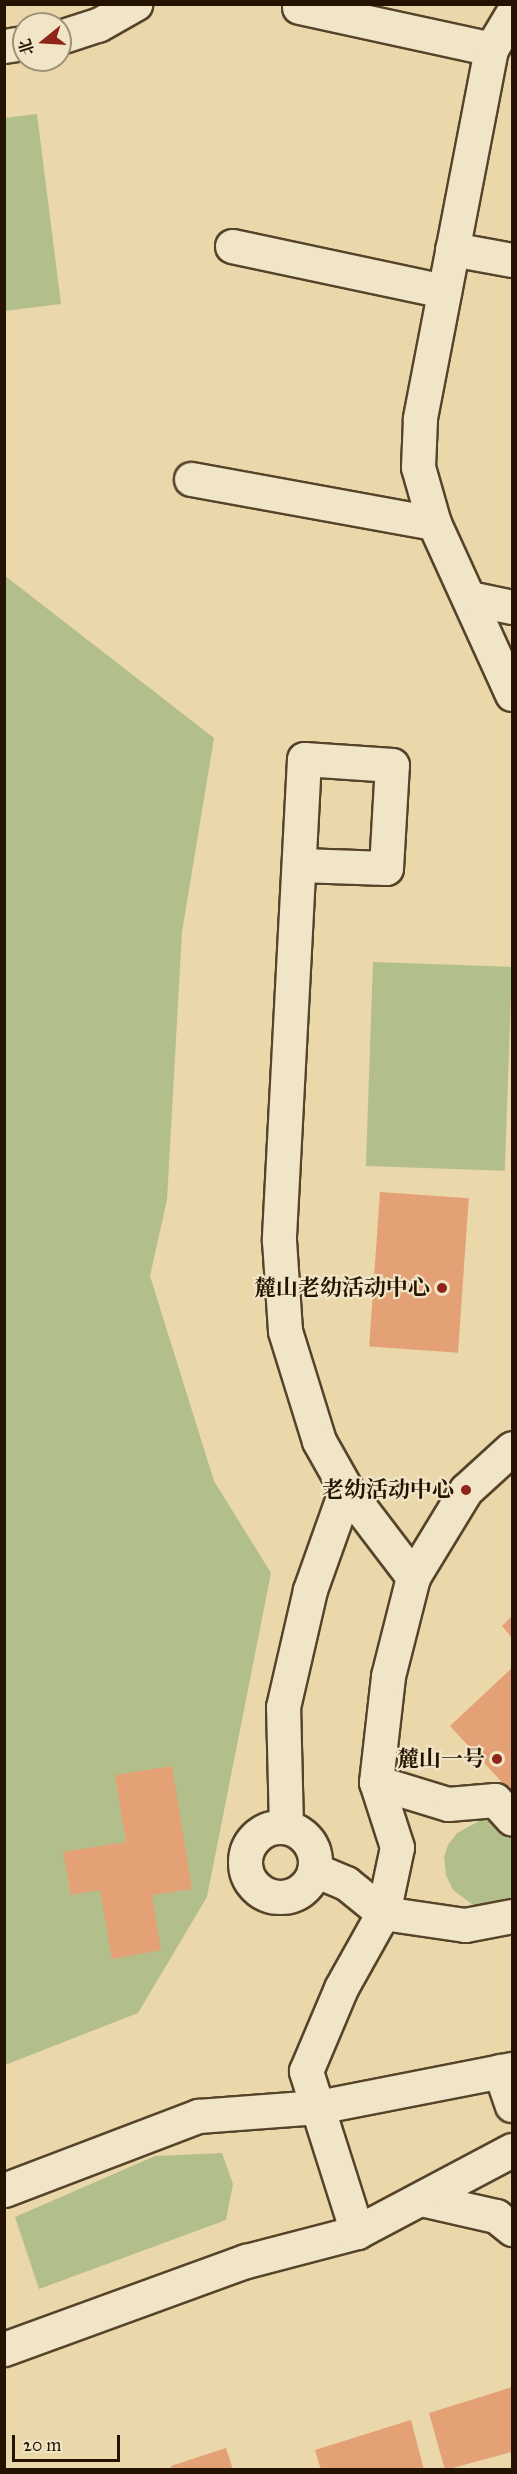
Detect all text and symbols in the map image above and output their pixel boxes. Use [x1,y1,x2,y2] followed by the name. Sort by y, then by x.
[12,12,72,72] north arrow
[15,37,38,58] text: 北
[254,1275,430,1301] place label: 麓山老幼活动中心
[435,1281,449,1295] marker: 麓山老幼活动中心
[322,1477,454,1503] place label: 老幼活动中心
[459,1483,473,1497] marker: 老幼活动中心
[397,1746,485,1772] place label: 麓山一号
[490,1752,504,1766] marker: 麓山一号
[15,2423,123,2461] scale bar
[23,2434,61,2456] text: 20 m

